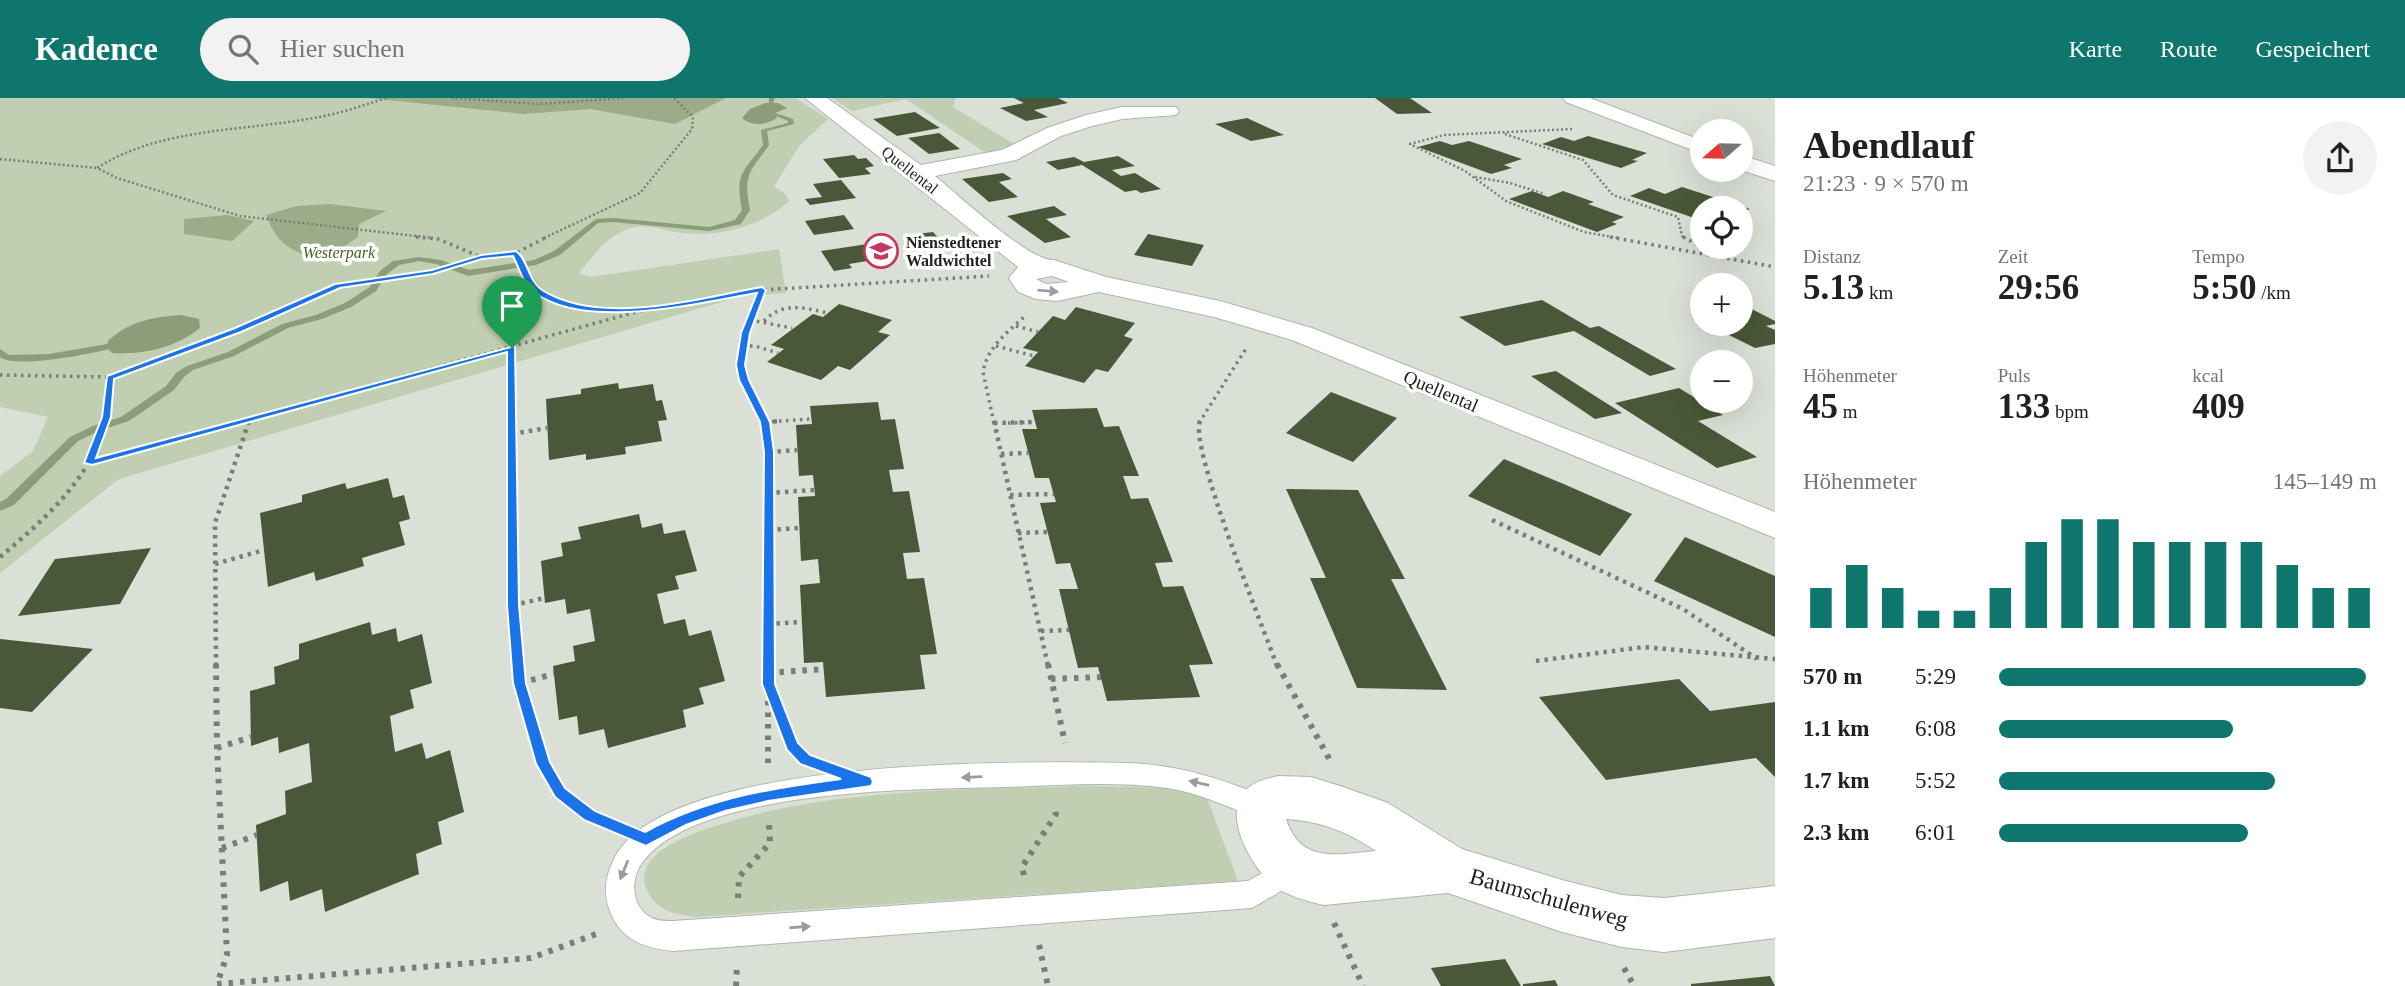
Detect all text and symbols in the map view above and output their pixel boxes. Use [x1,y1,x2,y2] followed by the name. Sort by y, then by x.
[200,18,690,81] search box
[224,30,262,68] icon: search
[35,31,158,67] text: Kadence
[280,34,405,63] text: Hier suchen
[2069,36,2122,62] text: Karte
[2160,36,2217,62] text: Route
[2255,36,2370,62] text: Gespeichert
[1690,119,1754,182] north arrow
[1690,119,1753,413] map controls
[2303,121,2377,195] button: share
[1803,124,1974,166] text: Abendlauf
[879,143,942,198] street label: Quellental
[1803,171,1969,196] text: 21:23 · 9 × 570 m
[1690,196,1753,259] button: locate
[862,232,900,270] school or university icon: Nienstedtener Waldwichtel
[906,234,1001,269] place label: Nienstedtener Waldwichtel
[303,244,376,262] park label: Westerpark
[1803,246,1861,267] text: Distanz
[1998,246,2028,267] text: Zeit
[2192,246,2245,267] text: Tempo
[1803,268,1864,307] text: 5.13
[1998,268,2079,307] text: 29:56
[2192,268,2256,307] text: 5:50
[1690,273,1753,336] button: +
[482,276,542,348] pin
[1864,282,1893,303] text: km
[2256,282,2291,303] text: /km
[1037,286,1059,297] one-way arrow
[493,287,531,325] icon: arrive
[1690,350,1753,413] button: −
[1803,365,1897,386] text: Höhenmeter
[1998,365,2030,386] text: Puls
[2192,365,2224,386] text: kcal
[1400,366,1482,416] street label: Quellental
[1803,387,1838,426] text: 45
[1998,387,2050,426] text: 133
[2192,387,2245,426] text: 409
[1838,401,1858,422] text: m
[2050,401,2089,422] text: bpm
[1803,469,1917,494] text: Höhenmeter
[2273,469,2377,494] text: 145–149 m
[1803,664,1862,689] text: 570 m
[1915,664,1956,689] text: 5:29
[1803,716,1869,741] text: 1.1 km
[1915,716,1956,741] text: 6:08
[1803,768,1869,793] text: 1.7 km
[1915,768,1956,793] text: 5:52
[961,771,983,782] one-way arrow
[1188,777,1210,788] one-way arrow
[1803,820,1869,845] text: 2.3 km
[1915,820,1956,845] text: 6:01
[618,860,629,881] one-way arrow
[1467,863,1632,933] street label: Baumschulenweg
[789,921,811,932] one-way arrow

